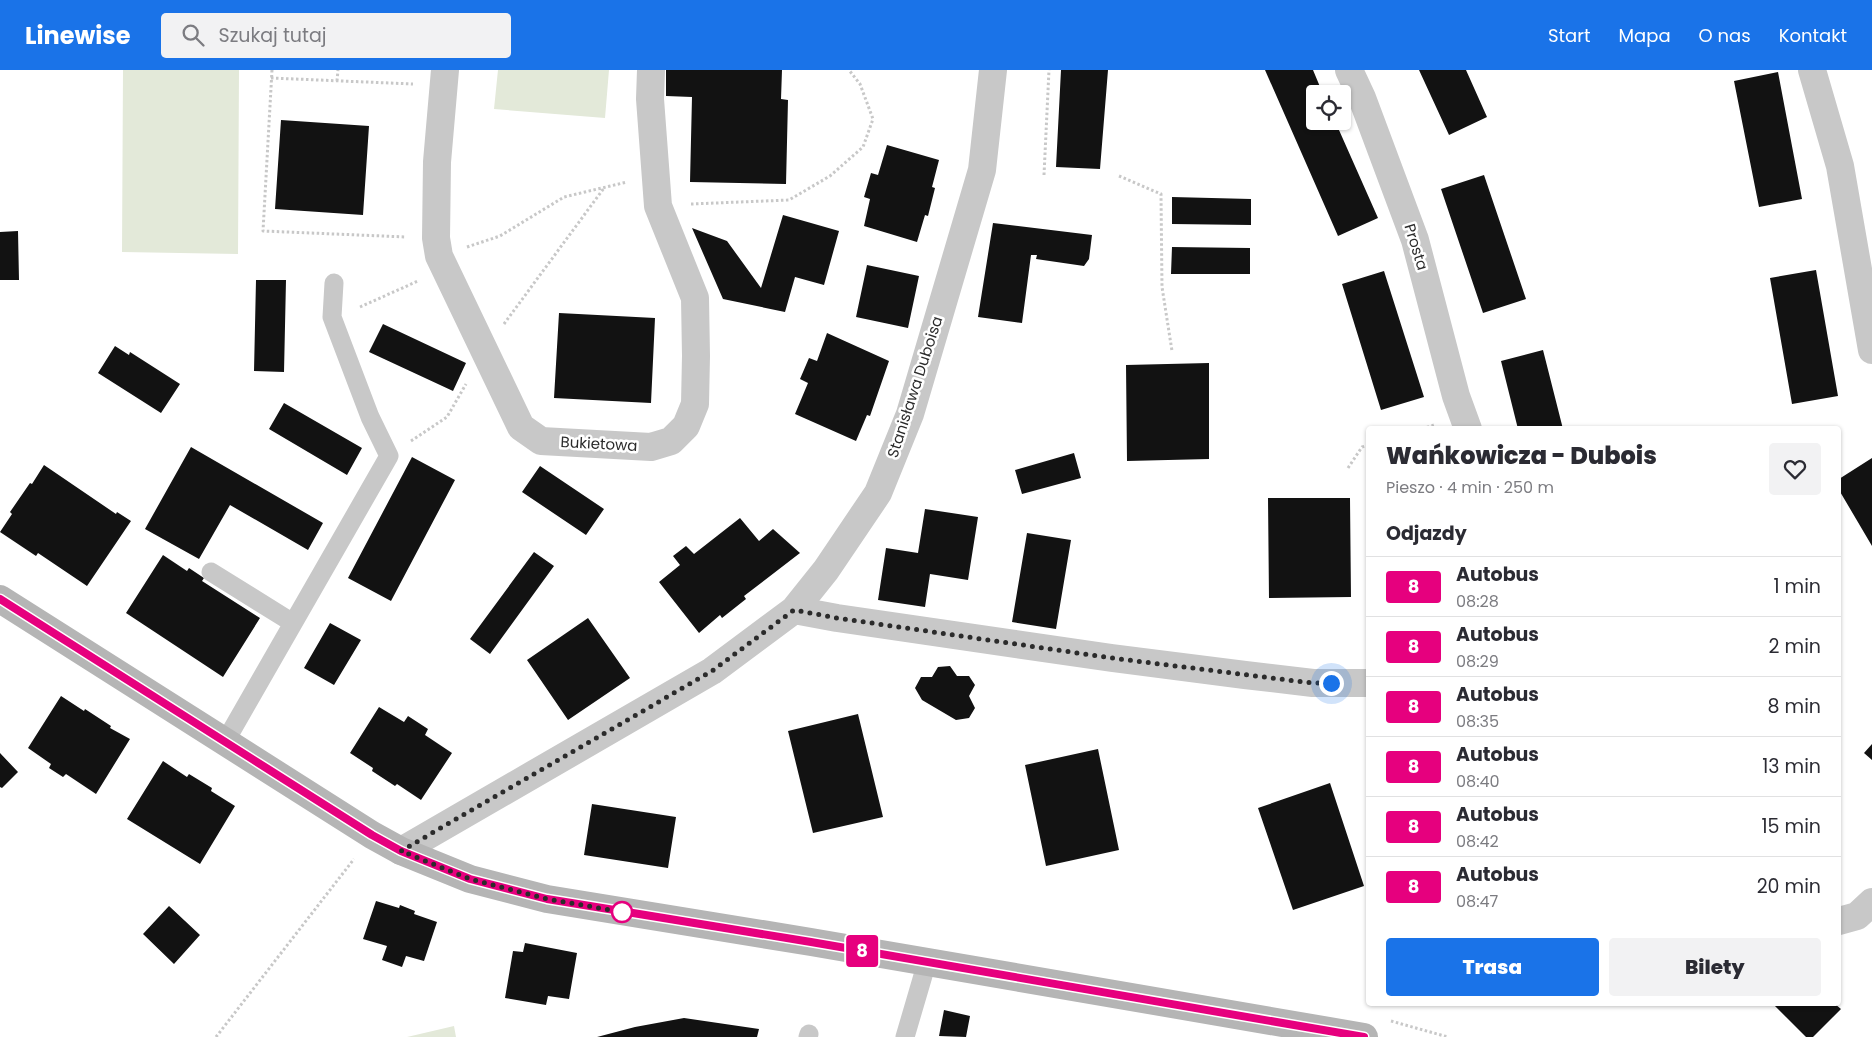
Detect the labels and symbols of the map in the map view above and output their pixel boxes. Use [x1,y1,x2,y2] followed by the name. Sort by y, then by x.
[1400,221,1433,273] street label: Prosta
[882,313,947,460] street label: Stanisława Duboisa
[560,431,638,456] street label: Bukietowa
[1319,671,1344,696] your location
[611,901,633,923] unlabelled marker
[846,935,878,967] line badge: 8

